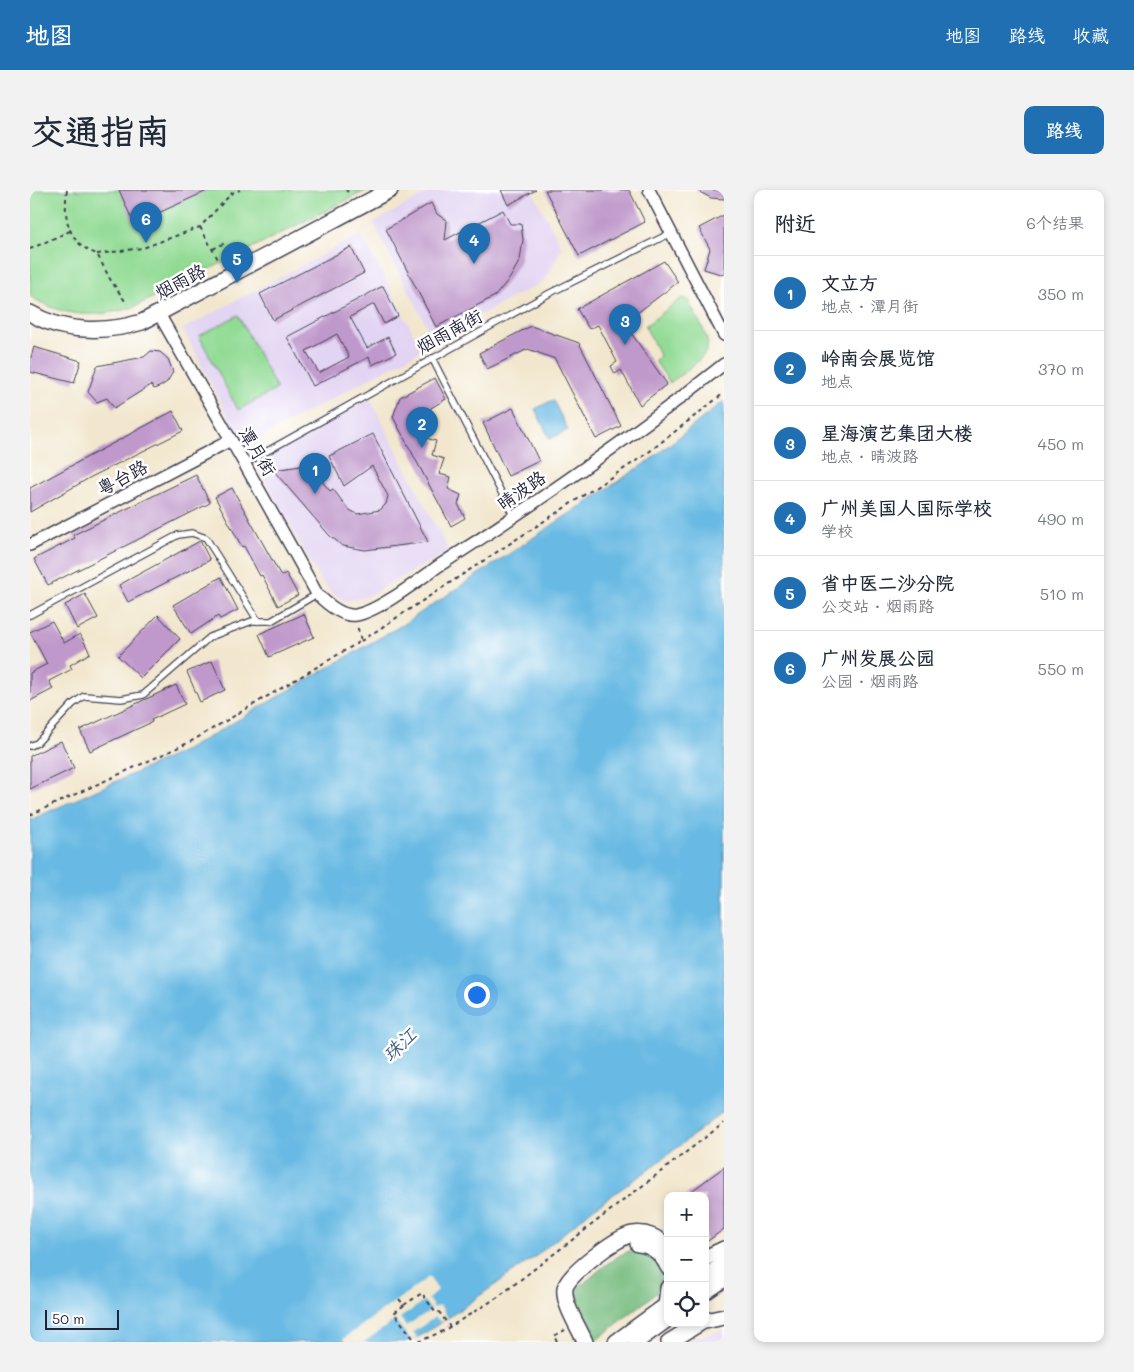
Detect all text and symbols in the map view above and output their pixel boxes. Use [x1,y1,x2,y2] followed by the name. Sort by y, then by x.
[25,19,73,50] text: 地图
[945,23,981,47] text: 地图
[1009,23,1045,47] text: 路线
[1073,23,1109,47] text: 收藏
[1024,106,1104,154] button: 路线
[30,107,170,153] text: 交通指南
[130,202,162,243] pin: 6
[774,209,816,236] text: 附近
[1026,212,1084,233] text: 6个结果
[458,223,490,264] pin: 4
[221,242,253,283] pin: 5
[151,258,209,304] street label: 烟雨路
[821,270,878,295] text: 文立方
[786,283,794,304] text: 1
[1038,283,1084,304] text: 350 m
[821,295,918,316] text: 地点 · 潭月街
[412,303,486,359] street label: 烟雨南街
[609,304,641,345] pin: 3
[821,345,935,370] text: 岭南会展览馆
[786,358,794,379] text: 2
[1038,358,1084,379] text: 370 m
[821,370,853,391] text: 地点
[406,407,438,448] pin: 2
[821,420,973,445] text: 星海演艺集团大楼
[234,422,282,480] street label: 潭月街
[785,433,795,454] text: 3
[1038,433,1084,454] text: 450 m
[821,445,918,466] text: 地点 · 晴波路
[299,453,331,494] pin: 1
[93,454,151,500] street label: 粤台路
[492,465,550,515] street label: 晴波路
[821,495,992,520] text: 广州美国人国际学校
[785,508,795,529] text: 4
[1037,508,1084,529] text: 490 m
[821,520,853,541] text: 学校
[821,570,954,595] text: 省中医二沙分院
[785,583,795,604] text: 5
[1040,583,1084,604] text: 510 m
[821,595,934,616] text: 公交站 · 烟雨路
[821,645,935,670] text: 广州发展公园
[785,658,795,679] text: 6
[1038,658,1084,679] text: 550 m
[821,670,918,691] text: 公园 · 烟雨路
[464,982,490,1008] your location
[377,1021,422,1066] water label: 珠江
[664,1192,709,1327] map controls
[664,1192,709,1237] button: +
[664,1237,709,1282] button: −
[664,1282,709,1327] button: locate
[45,1307,119,1330] scale bar
[52,1309,84,1328] text: 50 m

